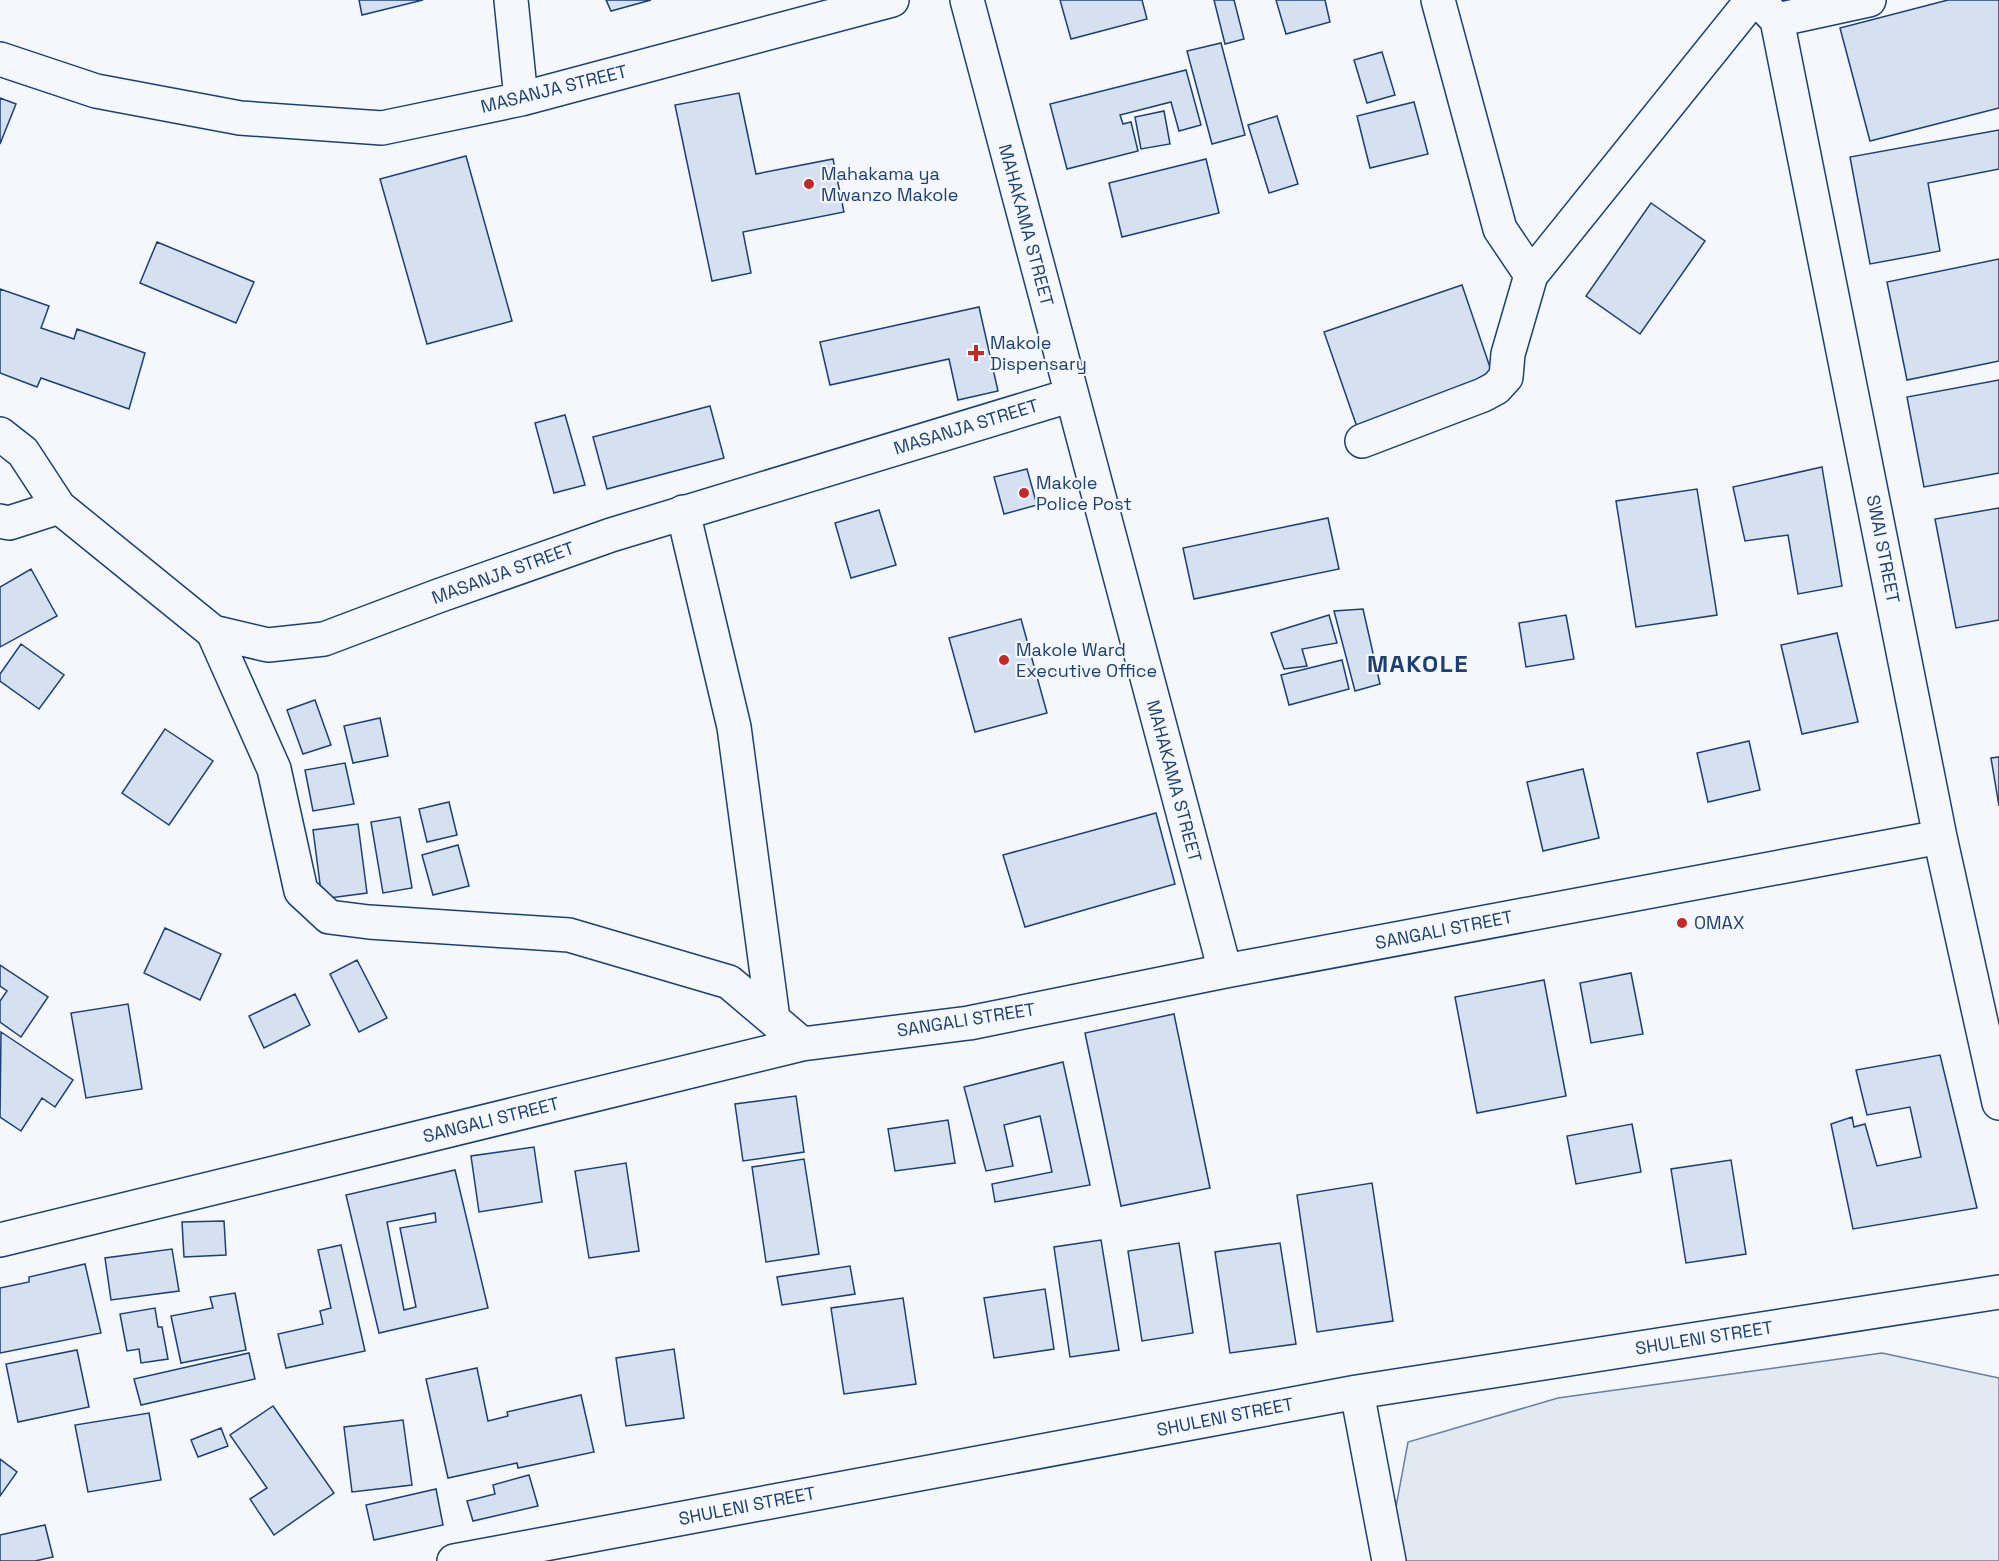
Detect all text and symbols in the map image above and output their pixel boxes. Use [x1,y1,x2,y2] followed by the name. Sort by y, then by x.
[478,59,630,118] street label: MASANJA STREET
[994,141,1059,309] street label: MAHAKAMA STREET
[821,162,958,206] place label: Mahakama ya Mwanzo Makole
[802,177,816,191] marker: Mahakama ya Mwanzo Makole
[990,331,1087,375] place label: Makole Dispensary
[967,344,985,362] marker: Makole Dispensary
[891,393,1041,459] street label: MASANJA STREET
[1036,471,1132,515] place label: Makole Police Post
[1017,486,1031,500] marker: Makole Police Post
[1862,493,1905,605] street label: SWAI STREET
[428,536,578,609] street label: MASANJA STREET
[1016,638,1157,682] place label: Makole Ward Executive Office
[1367,648,1469,679] district label: MAKOLE
[997,653,1011,667] marker: Makole Ward Executive Office
[1142,697,1207,865] street label: MAHAKAMA STREET
[1373,905,1515,954] street label: SANGALI STREET
[1694,911,1744,934] place label: OMAX
[1675,916,1689,930] marker: OMAX
[895,997,1037,1042] street label: SANGALI STREET
[420,1091,562,1148] street label: SANGALI STREET
[1633,1315,1775,1360] street label: SHULENI STREET
[1154,1392,1296,1441] street label: SHULENI STREET
[676,1481,818,1530] street label: SHULENI STREET

